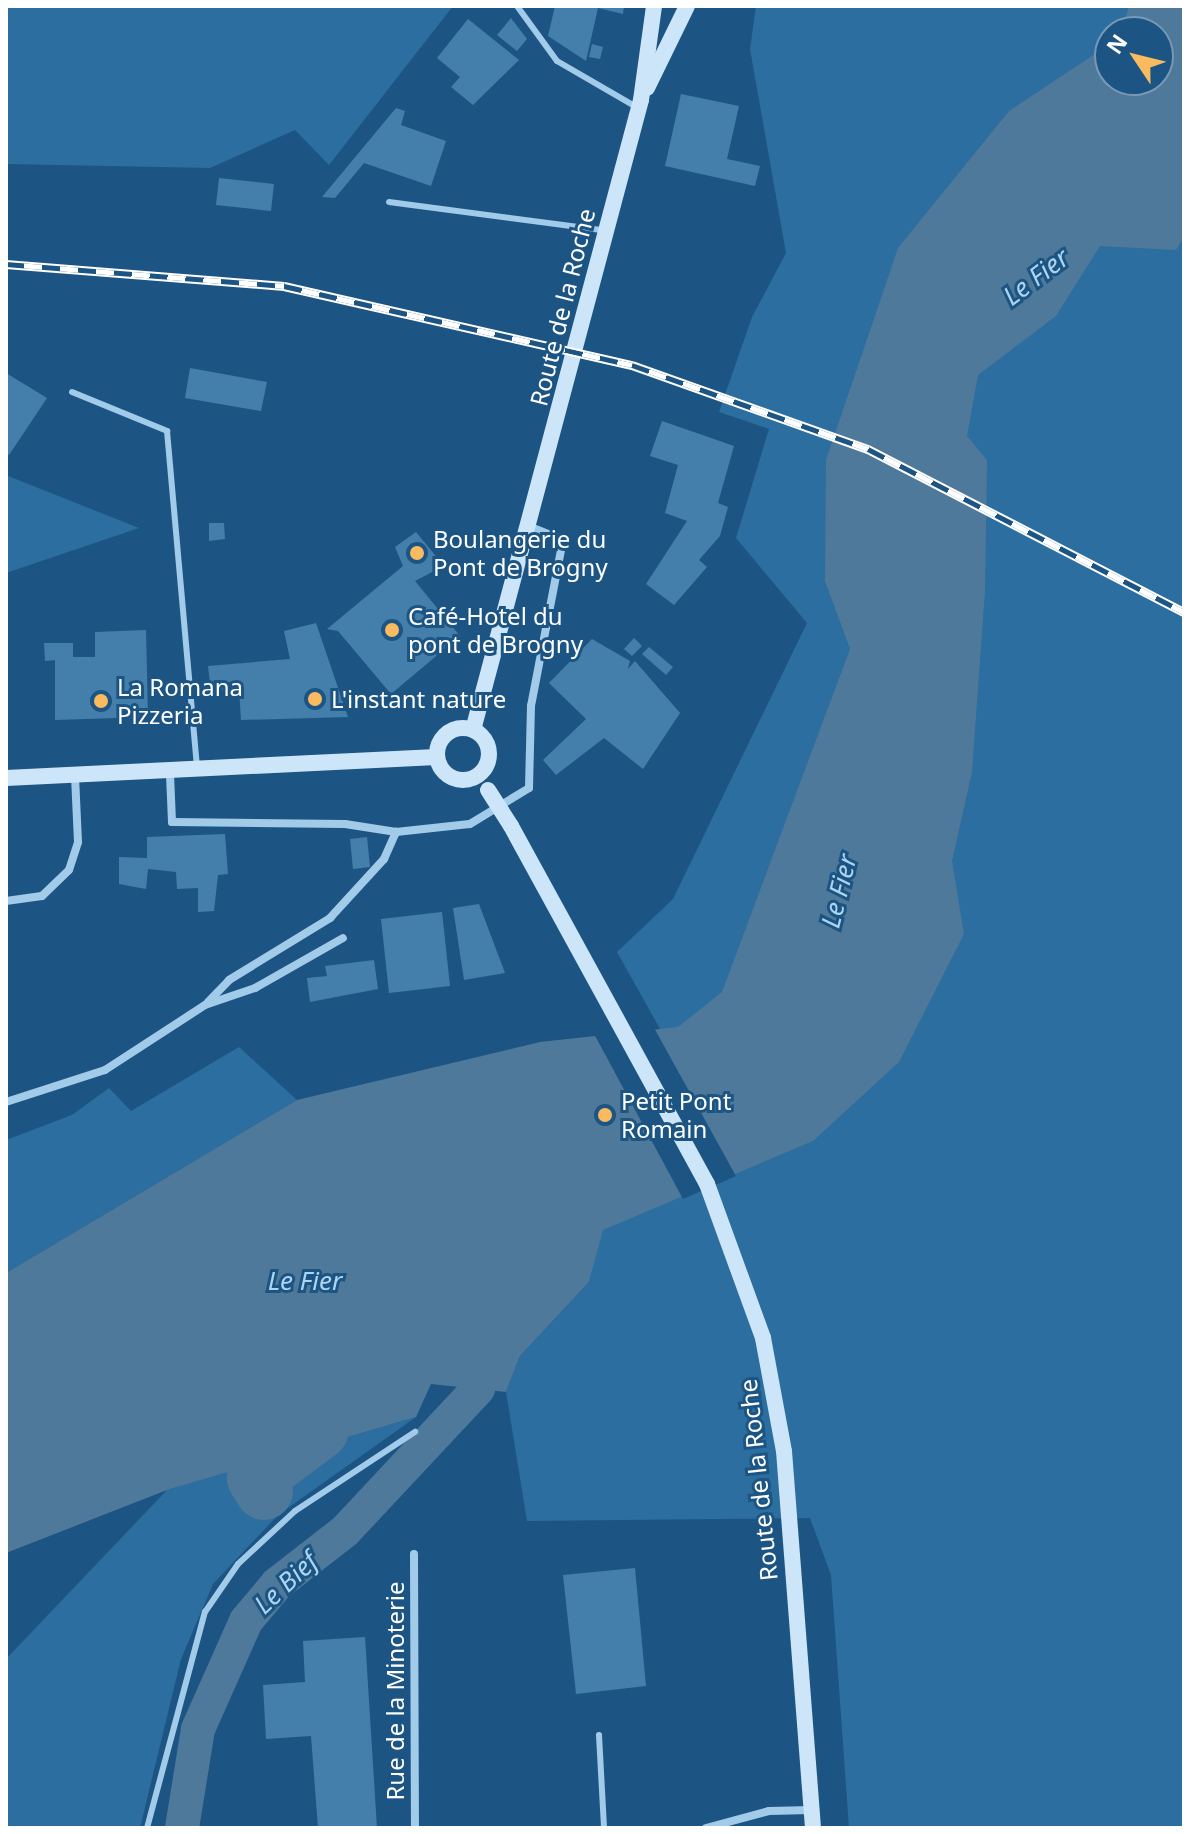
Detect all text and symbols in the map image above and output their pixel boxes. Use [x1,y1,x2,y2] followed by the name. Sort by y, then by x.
[1094,16,1174,96] north arrow
[1099,27,1133,59] text: N
[524,205,600,409] street label: Route de la Roche
[997,242,1075,312] water label: Le Fier
[433,525,608,581] place label: Boulangerie du Pont de Brogny
[408,544,426,562] marker: Boulangerie du Pont de Brogny
[408,602,583,658] place label: Café-Hotel du pont de Brogny
[383,621,401,639] marker: Café-Hotel du pont de Brogny
[117,673,243,729] place label: La Romana Pizzeria
[331,685,506,713] place label: L'instant nature
[306,690,324,708] marker: L'instant nature
[92,692,110,710] marker: La Romana Pizzeria
[815,851,863,931] water label: Le Fier
[621,1087,731,1143] place label: Petit Pont Romain
[596,1106,614,1124] marker: Petit Pont Romain
[268,1265,342,1297] water label: Le Fier
[733,1378,783,1582] street label: Route de la Roche
[248,1546,324,1620] water label: Le Bief
[381,1581,409,1801] street label: Rue de la Minoterie

